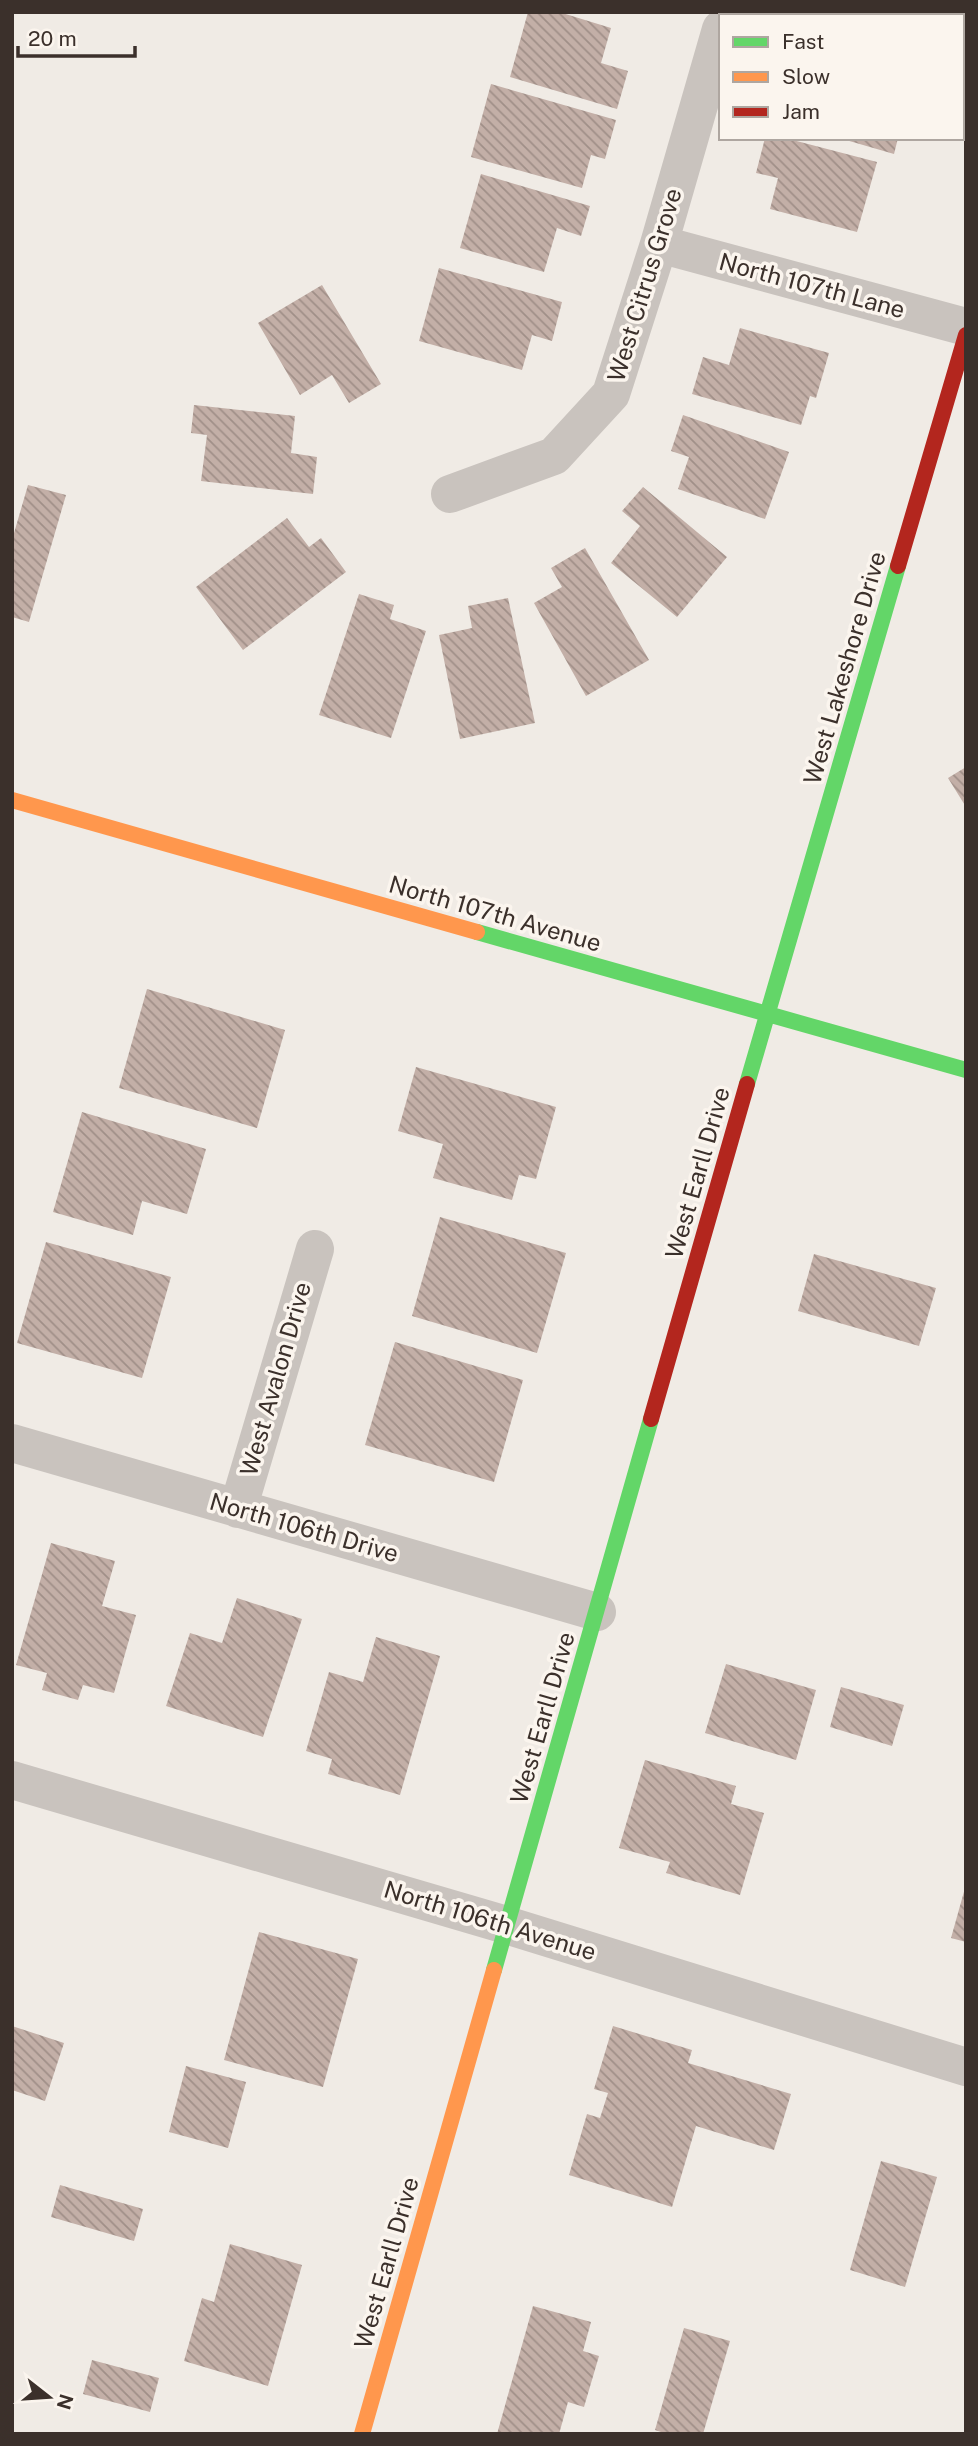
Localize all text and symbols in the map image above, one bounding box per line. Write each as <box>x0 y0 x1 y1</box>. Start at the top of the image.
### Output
scale bar <box>18 14 135 58</box>
legend <box>719 14 964 140</box>
text: 20 m <box>28 26 77 51</box>
text: Fast <box>782 29 824 54</box>
text: Slow <box>782 64 830 89</box>
text: Jam <box>782 99 820 124</box>
street label: West Citrus Grove <box>601 185 687 385</box>
street label: North 107th Lane <box>716 247 908 323</box>
street label: West Lakeshore Drive <box>797 548 891 787</box>
street label: North 107th Avenue <box>386 869 605 957</box>
street label: West Earll Drive <box>659 1084 735 1262</box>
street label: West Avalon Drive <box>234 1279 316 1479</box>
street label: North 106th Drive <box>207 1487 402 1567</box>
street label: West Earll Drive <box>504 1629 580 1807</box>
street label: North 106th Avenue <box>381 1874 600 1966</box>
street label: West Earll Drive <box>348 2174 424 2352</box>
north arrow <box>14 2362 84 2432</box>
text: N <box>53 2392 78 2412</box>

